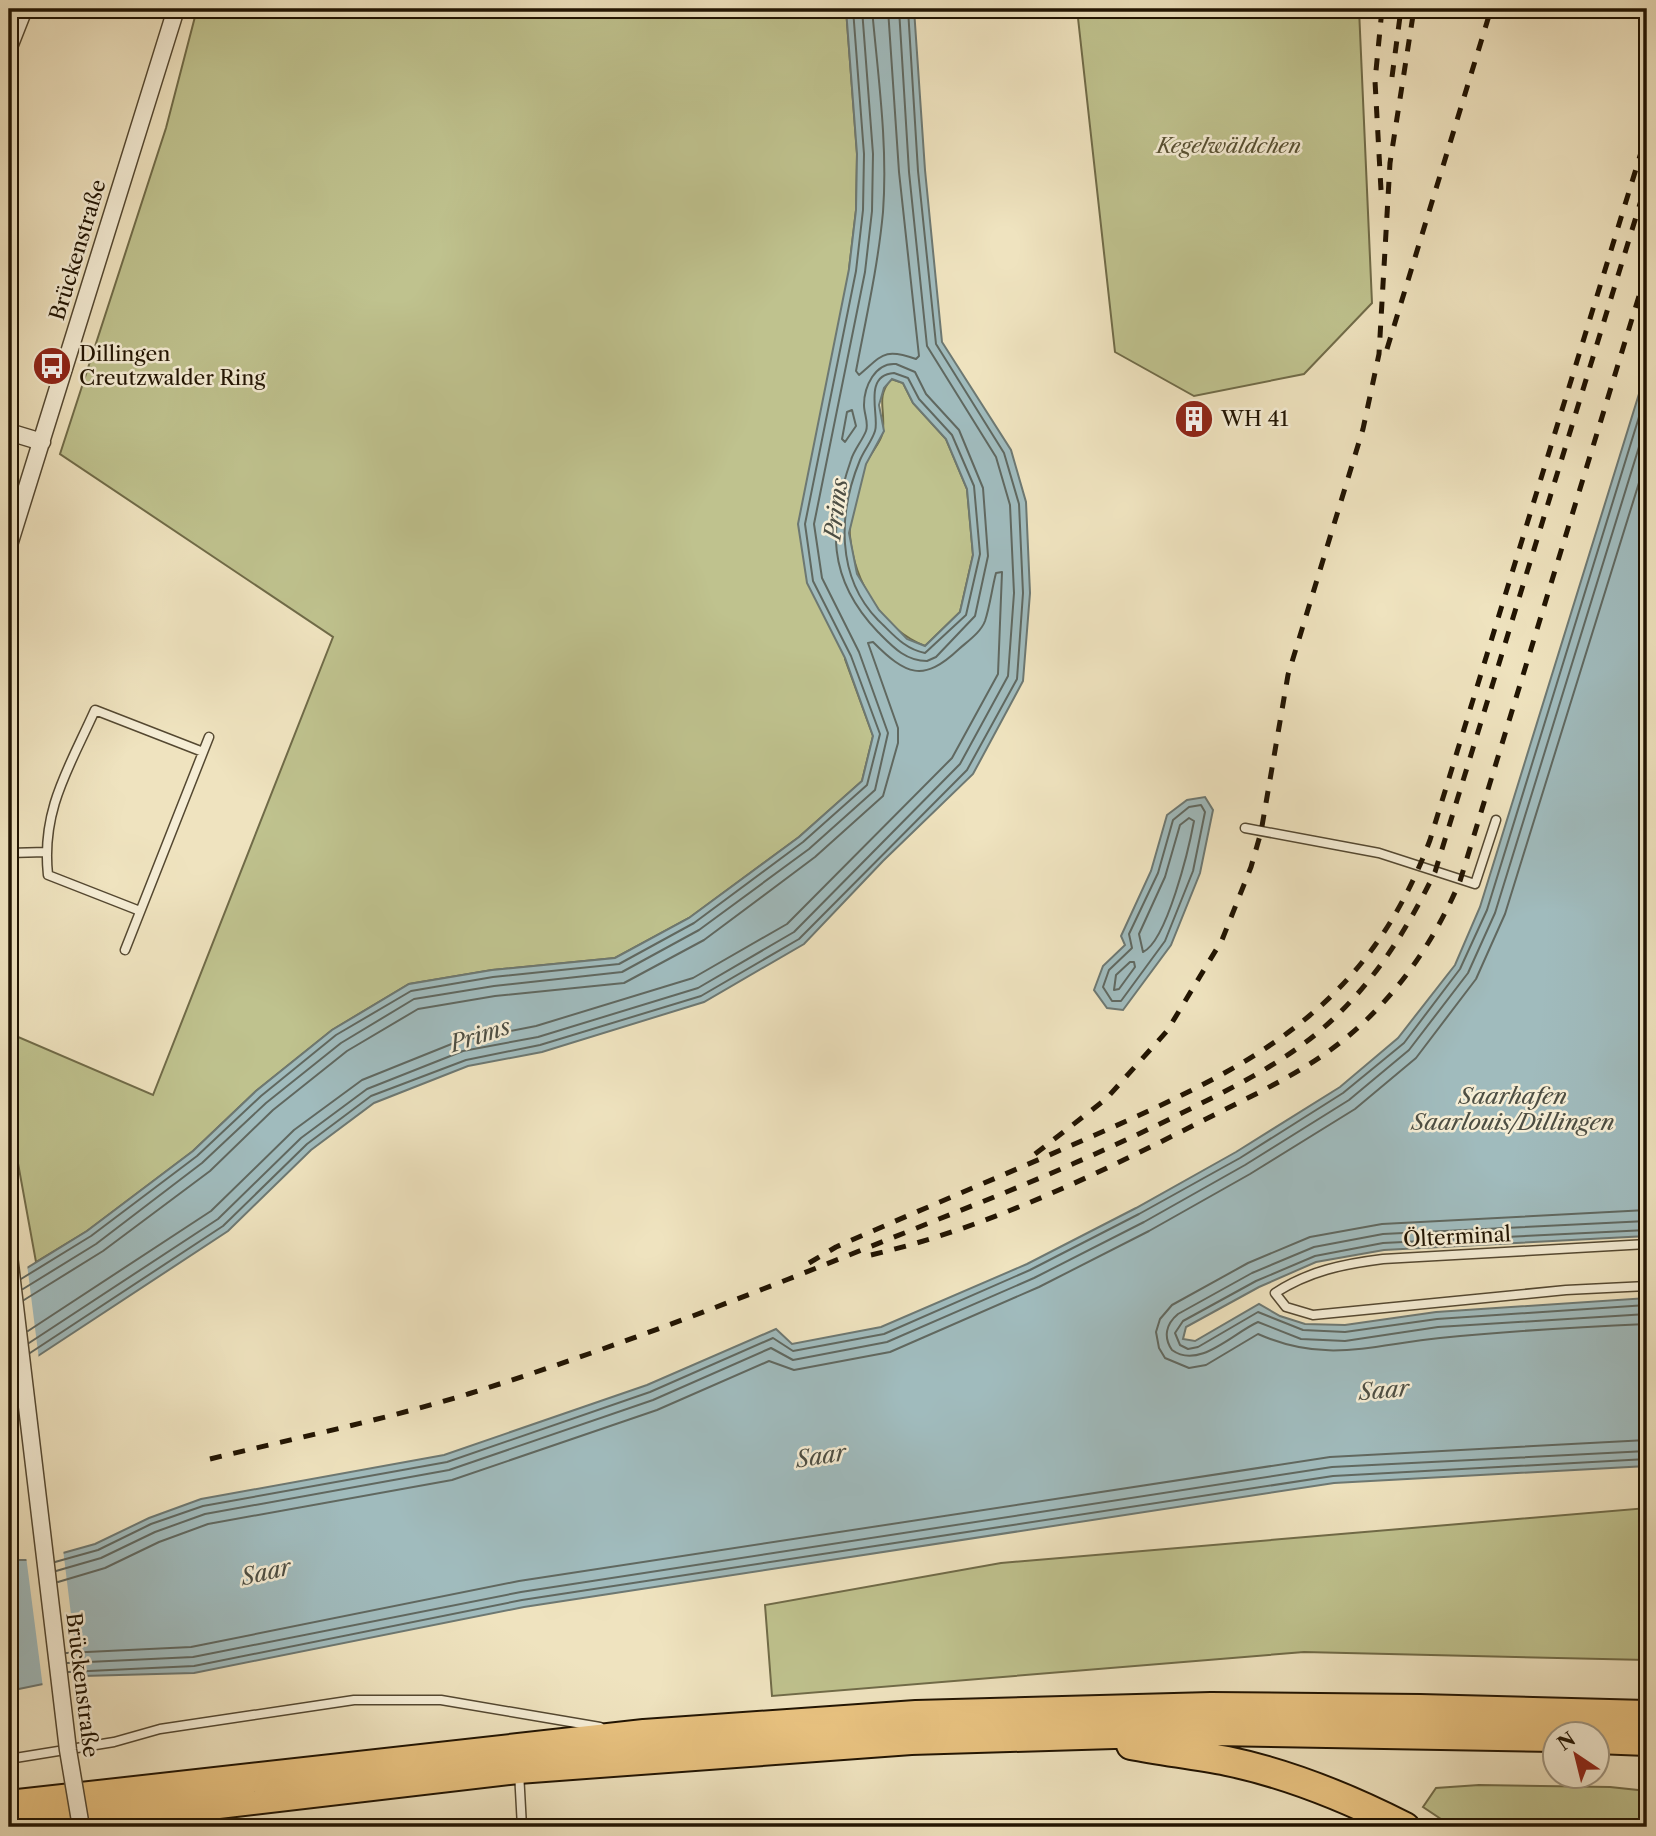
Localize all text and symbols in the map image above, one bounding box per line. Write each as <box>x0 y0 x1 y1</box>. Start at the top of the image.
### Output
park label: Kegelwäldchen <box>1155 133 1301 158</box>
street label: Brückenstraße <box>44 176 111 323</box>
place label: Dillingen Creutzwalder Ring <box>79 341 266 390</box>
bus stop icon: Dillingen Creutzwalder Ring <box>31 345 73 387</box>
building icon: WH 41 <box>1173 398 1215 440</box>
place label: WH 41 <box>1220 406 1289 431</box>
water label: Prims <box>818 476 854 544</box>
water label: Prims <box>444 1012 515 1059</box>
water label: Saarhafen Saarlouis/Dillingen <box>1410 1082 1615 1136</box>
street label: Ölterminal <box>1402 1221 1512 1252</box>
water label: Saar <box>1356 1374 1412 1406</box>
water label: Saar <box>792 1438 849 1474</box>
water label: Saar <box>236 1552 295 1592</box>
street label: Brückenstraße <box>61 1611 104 1759</box>
north arrow <box>1540 1720 1610 1790</box>
text: N <box>1553 1727 1580 1756</box>

